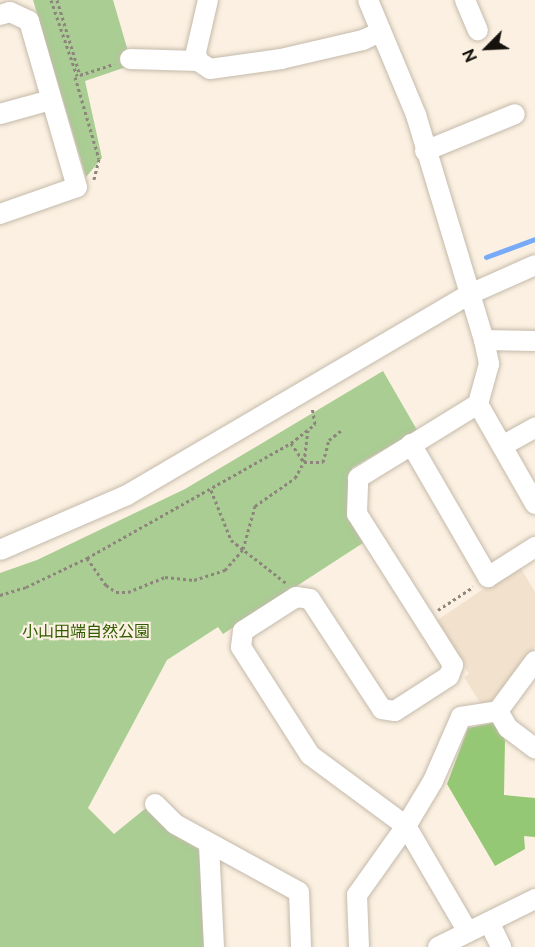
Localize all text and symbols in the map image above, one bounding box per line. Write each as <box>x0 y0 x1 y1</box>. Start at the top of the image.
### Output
north arrow <box>457 18 517 78</box>
text: N <box>459 46 481 65</box>
park label: 小山田端自然公園 <box>22 622 150 642</box>

